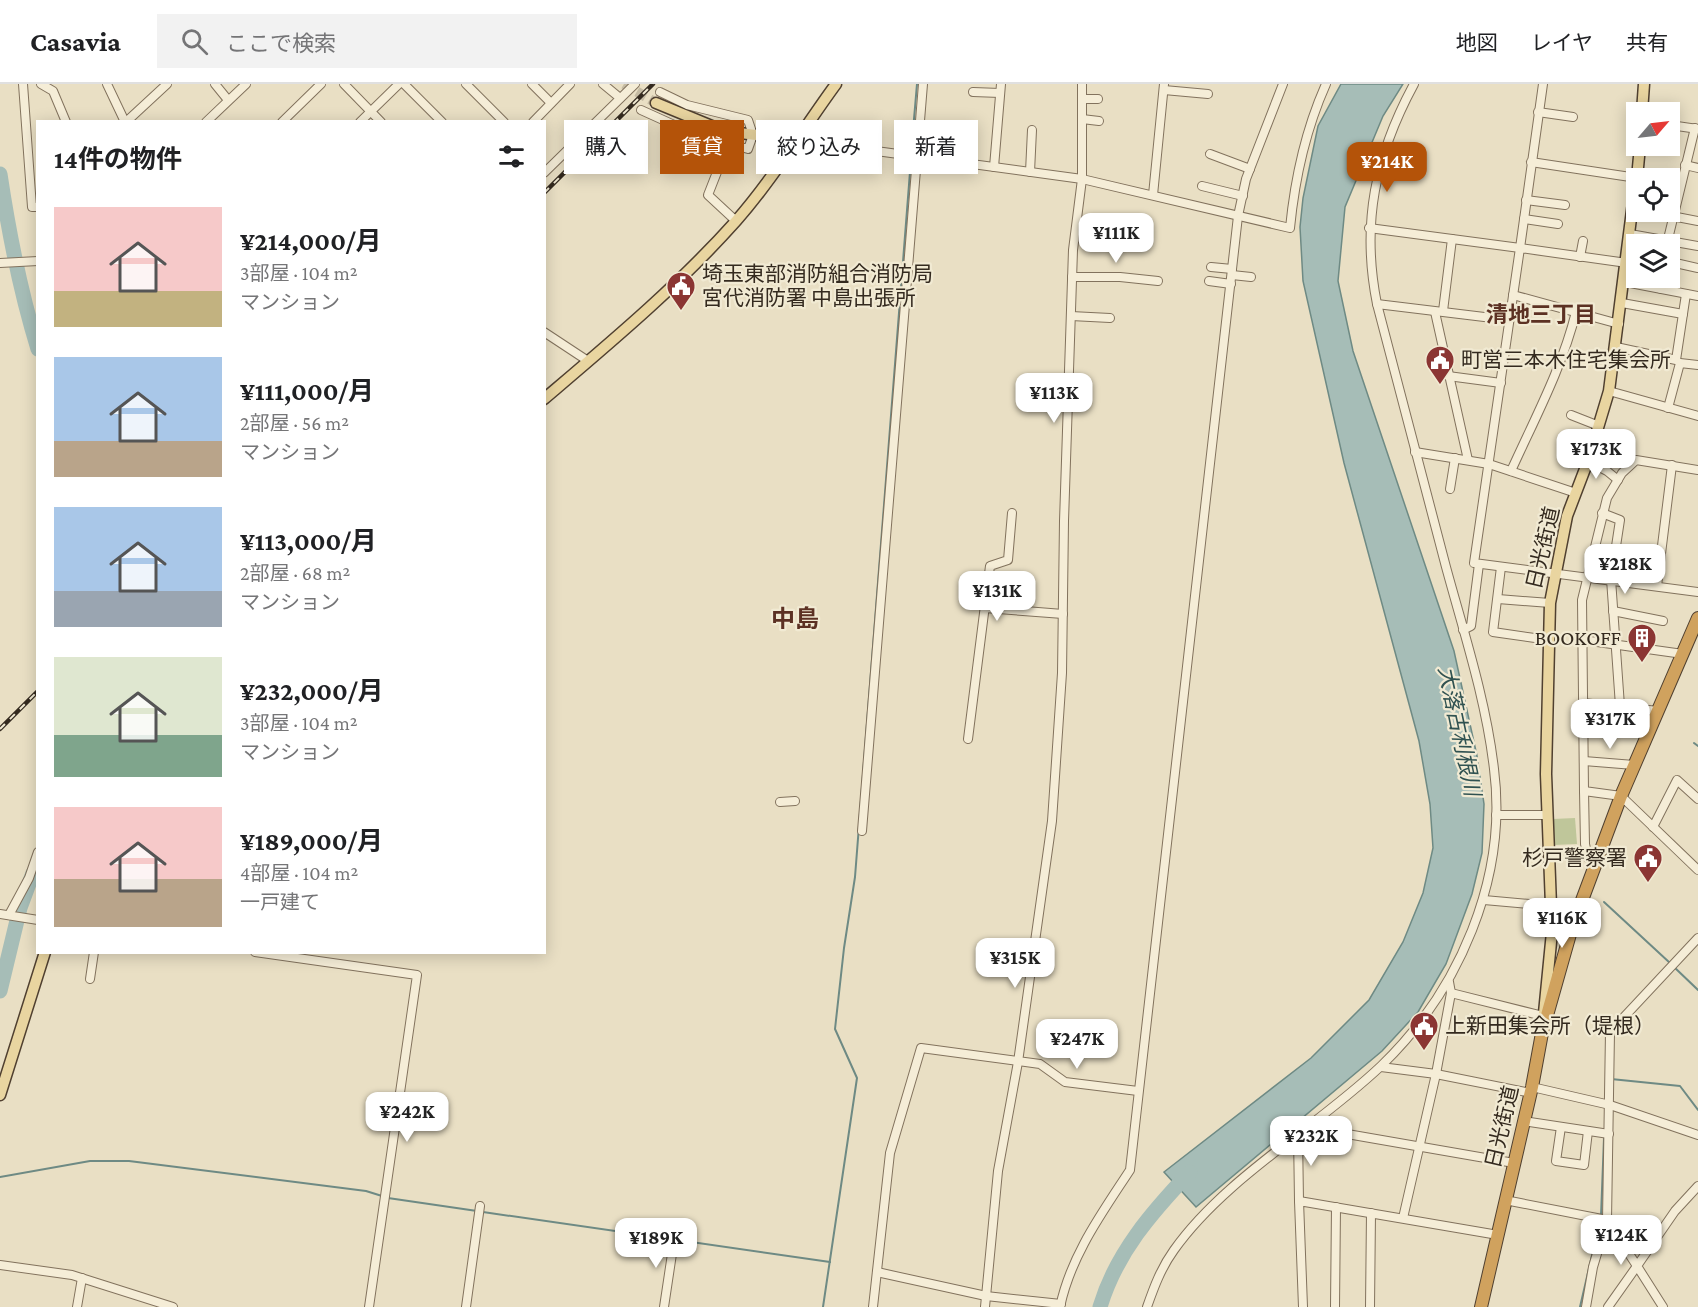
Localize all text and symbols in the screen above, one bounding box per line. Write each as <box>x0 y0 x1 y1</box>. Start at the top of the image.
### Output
search box <box>157 14 577 68</box>
icon: search <box>178 25 211 58</box>
text: Casavia <box>30 26 121 57</box>
text: ここで検索 <box>226 31 336 56</box>
text: 地図 <box>1456 31 1498 55</box>
text: レイヤ <box>1531 31 1593 55</box>
text: 共有 <box>1626 31 1668 55</box>
north arrow <box>1626 102 1680 156</box>
map controls <box>1626 102 1680 288</box>
chip: 購入 <box>564 120 648 174</box>
chip: 賃貸 <box>660 120 744 174</box>
chip: 絞り込み <box>756 120 882 174</box>
chip: 新着 <box>894 120 978 174</box>
icon: filters <box>495 140 528 173</box>
pin: ¥214K <box>1345 142 1429 193</box>
text: 14件の物件 <box>54 145 182 174</box>
text: ¥214K <box>1361 150 1413 172</box>
button: locate <box>1626 168 1680 222</box>
pin: ¥111K <box>1074 213 1158 264</box>
text: ¥111K <box>1093 221 1139 243</box>
text: ¥214,000/月 <box>240 227 382 256</box>
icon: home <box>102 231 174 303</box>
button: layers <box>1626 234 1680 288</box>
text: 3部屋 · 104 m² <box>240 262 358 284</box>
place label: 埼玉東部消防組合消防局 宮代消防署 中島出張所 <box>702 262 933 310</box>
public building icon: 埼玉東部消防組合消防局 宮代消防署 中島出張所 <box>665 270 697 312</box>
text: マンション <box>240 291 340 313</box>
district label: 清地三丁目 <box>1486 302 1596 327</box>
public building icon: 町営三本木住宅集会所 <box>1424 344 1456 386</box>
place label: 町営三本木住宅集会所 <box>1461 348 1671 372</box>
pin: ¥113K <box>1012 373 1096 424</box>
text: ¥111,000/月 <box>240 377 374 406</box>
icon: home <box>102 381 174 453</box>
text: ¥113K <box>1030 381 1078 403</box>
text: 2部屋 · 56 m² <box>240 412 349 434</box>
pin: ¥173K <box>1554 429 1638 480</box>
text: ¥173K <box>1571 437 1621 459</box>
text: マンション <box>240 441 340 463</box>
street label: 日光街道 <box>1522 504 1564 592</box>
text: ¥113,000/月 <box>240 527 377 556</box>
icon: home <box>102 531 174 603</box>
pin: ¥218K <box>1583 544 1667 595</box>
text: ¥218K <box>1598 552 1652 574</box>
text: 2部屋 · 68 m² <box>240 562 350 584</box>
pin: ¥131K <box>955 571 1039 622</box>
text: ¥131K <box>973 579 1021 601</box>
text: マンション <box>240 591 340 613</box>
district label: 中島 <box>771 605 819 632</box>
building icon: BOOKOFF <box>1626 622 1658 664</box>
place label: BOOKOFF <box>1535 626 1622 650</box>
water label: 大落古利根川 <box>1434 664 1486 800</box>
text: ¥232,000/月 <box>240 677 383 706</box>
icon: home <box>102 681 174 753</box>
pin: ¥317K <box>1568 699 1652 750</box>
text: ¥317K <box>1585 707 1635 729</box>
text: 3部屋 · 104 m² <box>240 712 358 734</box>
text: マンション <box>240 741 340 763</box>
text: ¥189,000/月 <box>240 827 383 856</box>
icon: home <box>102 831 174 903</box>
public building icon: 杉戸警察署 <box>1632 842 1664 884</box>
place label: 杉戸警察署 <box>1522 846 1627 870</box>
text: 4部屋 · 104 m² <box>240 862 358 884</box>
text: 一戸建て <box>240 891 320 913</box>
pin: ¥116K <box>1520 898 1604 949</box>
text: ¥116K <box>1537 906 1587 928</box>
pin: ¥315K <box>973 938 1057 989</box>
text: ¥315K <box>990 946 1040 968</box>
public building icon: 上新田集会所（堤根） <box>1408 1010 1440 1052</box>
place label: 上新田集会所（堤根） <box>1445 1014 1655 1038</box>
pin: ¥247K <box>1035 1019 1119 1070</box>
text: ¥247K <box>1050 1027 1104 1049</box>
street label: 日光街道 <box>1481 1083 1523 1171</box>
pin: ¥242K <box>365 1092 449 1143</box>
text: ¥242K <box>380 1100 434 1122</box>
pin: ¥232K <box>1269 1116 1353 1167</box>
text: ¥232K <box>1284 1124 1338 1146</box>
pin: ¥124K <box>1579 1215 1663 1266</box>
pin: ¥189K <box>614 1218 698 1269</box>
text: ¥124K <box>1595 1223 1647 1245</box>
text: ¥189K <box>629 1226 683 1248</box>

